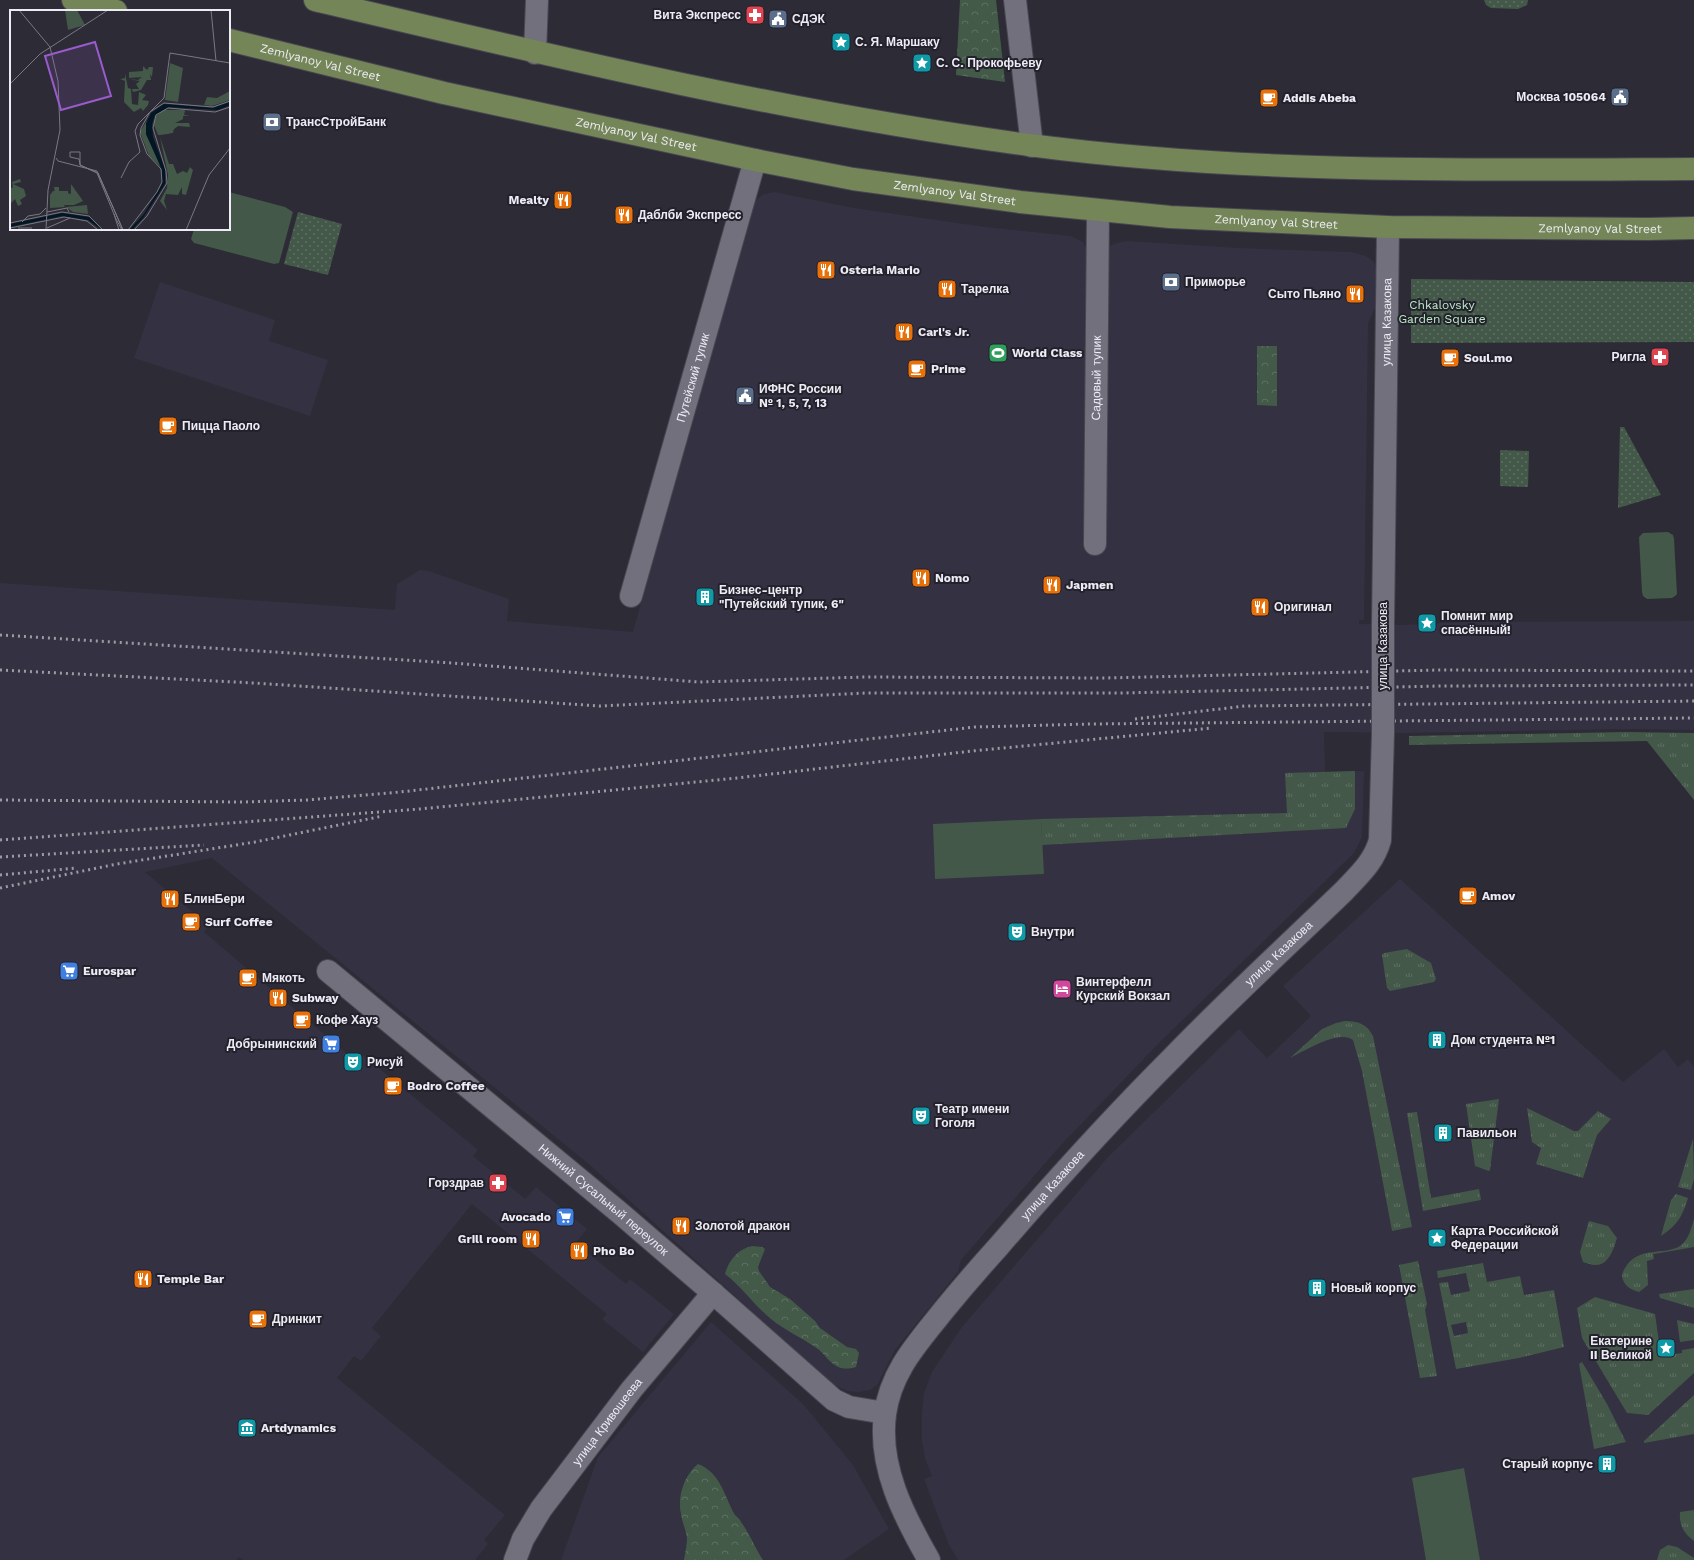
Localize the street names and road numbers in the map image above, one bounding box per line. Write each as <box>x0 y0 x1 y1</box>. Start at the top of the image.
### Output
street label: Zemlyanoy Val Street <box>259 41 382 84</box>
street label: Zemlyanoy Val Street <box>574 115 698 154</box>
street label: Zemlyanoy Val Street <box>893 178 1017 208</box>
street label: Zemlyanoy Val Street <box>1214 212 1338 232</box>
street label: Zemlyanoy Val Street <box>1538 221 1662 236</box>
street label: улица Казакова <box>1379 278 1394 366</box>
street label: Путейский тупик <box>674 331 713 424</box>
street label: Садовый тупик <box>1089 335 1104 421</box>
street label: улица Казакова <box>1376 602 1390 690</box>
street label: улица Казакова <box>1242 918 1316 989</box>
street label: Нижний Сусальный переулок <box>536 1141 672 1259</box>
street label: улица Казакова <box>1018 1148 1087 1223</box>
street label: улица Кривошеева <box>569 1375 645 1468</box>

